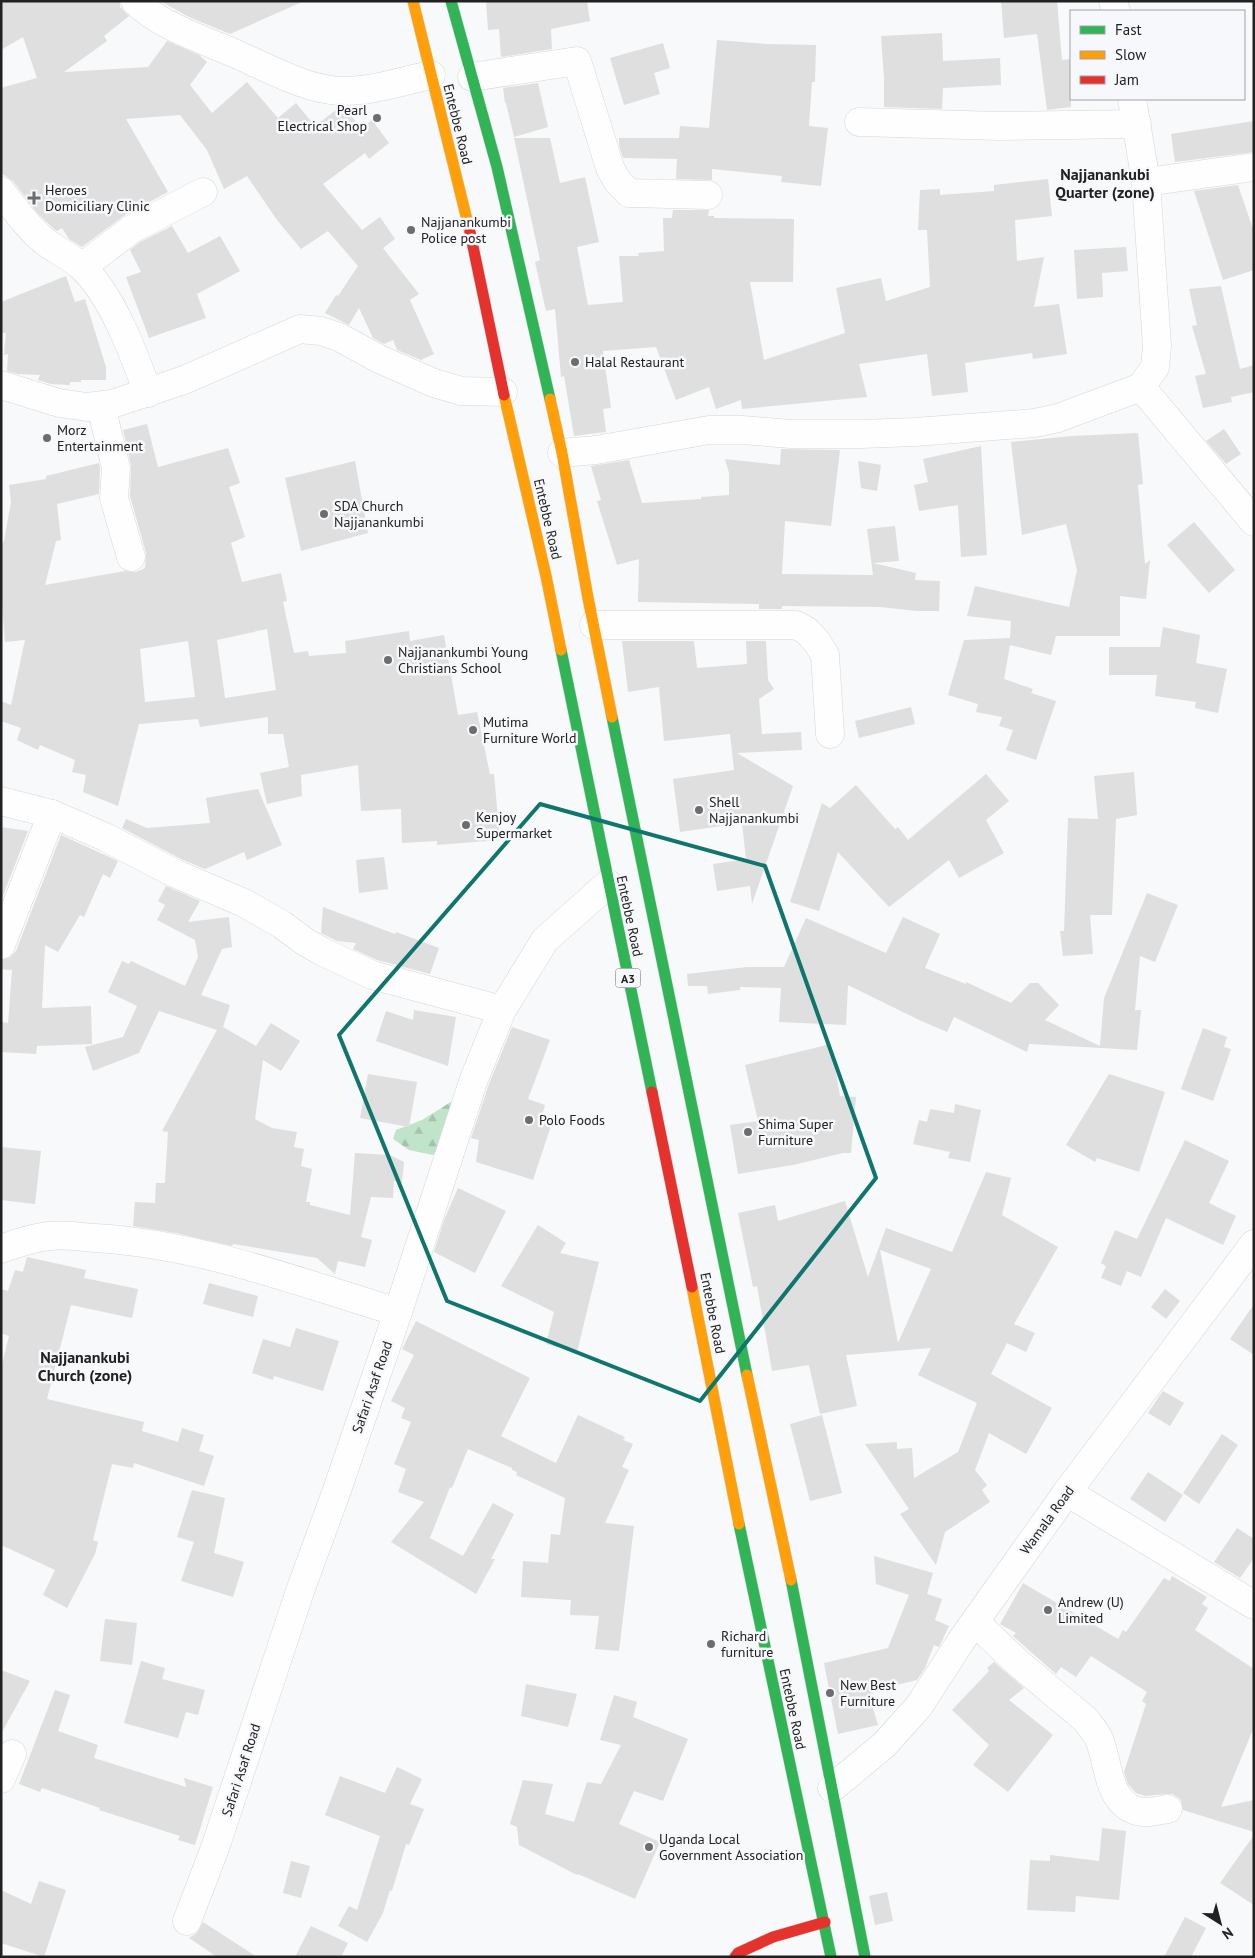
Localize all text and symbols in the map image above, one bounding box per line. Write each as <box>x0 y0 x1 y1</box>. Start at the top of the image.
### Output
legend <box>1070 10 1245 100</box>
text: Fast <box>1115 20 1142 39</box>
text: Slow <box>1115 45 1146 64</box>
text: Jam <box>1114 70 1139 89</box>
street label: Entebbe Road <box>439 82 477 166</box>
place label: Pearl Electrical Shop <box>278 101 367 135</box>
marker: Pearl Electrical Shop <box>371 112 383 124</box>
district label: Najjanankubi Quarter (zone) <box>1055 164 1155 202</box>
place label: Heroes Domiciliary Clinic <box>45 181 150 215</box>
marker: Heroes Domiciliary Clinic <box>27 191 41 205</box>
place label: Najjanankumbi Police post <box>421 213 511 247</box>
marker: Najjanankumbi Police post <box>405 224 417 236</box>
place label: Halal Restaurant <box>585 353 684 371</box>
marker: Halal Restaurant <box>569 356 581 368</box>
place label: Morz Entertainment <box>57 421 143 455</box>
marker: Morz Entertainment <box>41 432 53 444</box>
street label: Entebbe Road <box>530 477 566 561</box>
place label: SDA Church Najjanankumbi <box>334 497 424 531</box>
marker: SDA Church Najjanankumbi <box>318 508 330 520</box>
place label: Najjanankumbi Young Christians School <box>398 643 528 677</box>
marker: Najjanankumbi Young Christians School <box>382 654 394 666</box>
place label: Mutima Furniture World <box>483 713 576 747</box>
marker: Mutima Furniture World <box>467 724 479 736</box>
place label: Shell Najjanankumbi <box>709 793 799 827</box>
marker: Shell Najjanankumbi <box>693 804 705 816</box>
place label: Kenjoy Supermarket <box>476 808 552 842</box>
marker: Kenjoy Supermarket <box>460 819 472 831</box>
street label: Entebbe Road <box>613 874 647 958</box>
road number: A3 <box>616 968 640 988</box>
place label: Polo Foods <box>539 1111 605 1129</box>
marker: Polo Foods <box>523 1114 535 1126</box>
place label: Shima Super Furniture <box>758 1115 834 1149</box>
marker: Shima Super Furniture <box>742 1126 754 1138</box>
street label: Entebbe Road <box>696 1271 730 1355</box>
street label: Safari Asaf Road <box>348 1338 396 1436</box>
district label: Najjanankubi Church (zone) <box>38 1347 132 1385</box>
street label: Wamala Road <box>1016 1482 1078 1558</box>
place label: Andrew (U) Limited <box>1058 1593 1124 1627</box>
marker: Andrew (U) Limited <box>1042 1604 1054 1616</box>
place label: Richard furniture <box>721 1627 773 1661</box>
marker: Richard furniture <box>705 1638 717 1650</box>
street label: Entebbe Road <box>776 1667 810 1751</box>
place label: New Best Furniture <box>840 1676 896 1710</box>
marker: New Best Furniture <box>824 1687 836 1699</box>
street label: Safari Asaf Road <box>218 1721 264 1819</box>
place label: Uganda Local Government Association <box>659 1830 803 1864</box>
marker: Uganda Local Government Association <box>643 1841 655 1853</box>
north arrow <box>1195 1898 1245 1948</box>
text: N <box>1219 1924 1237 1944</box>

